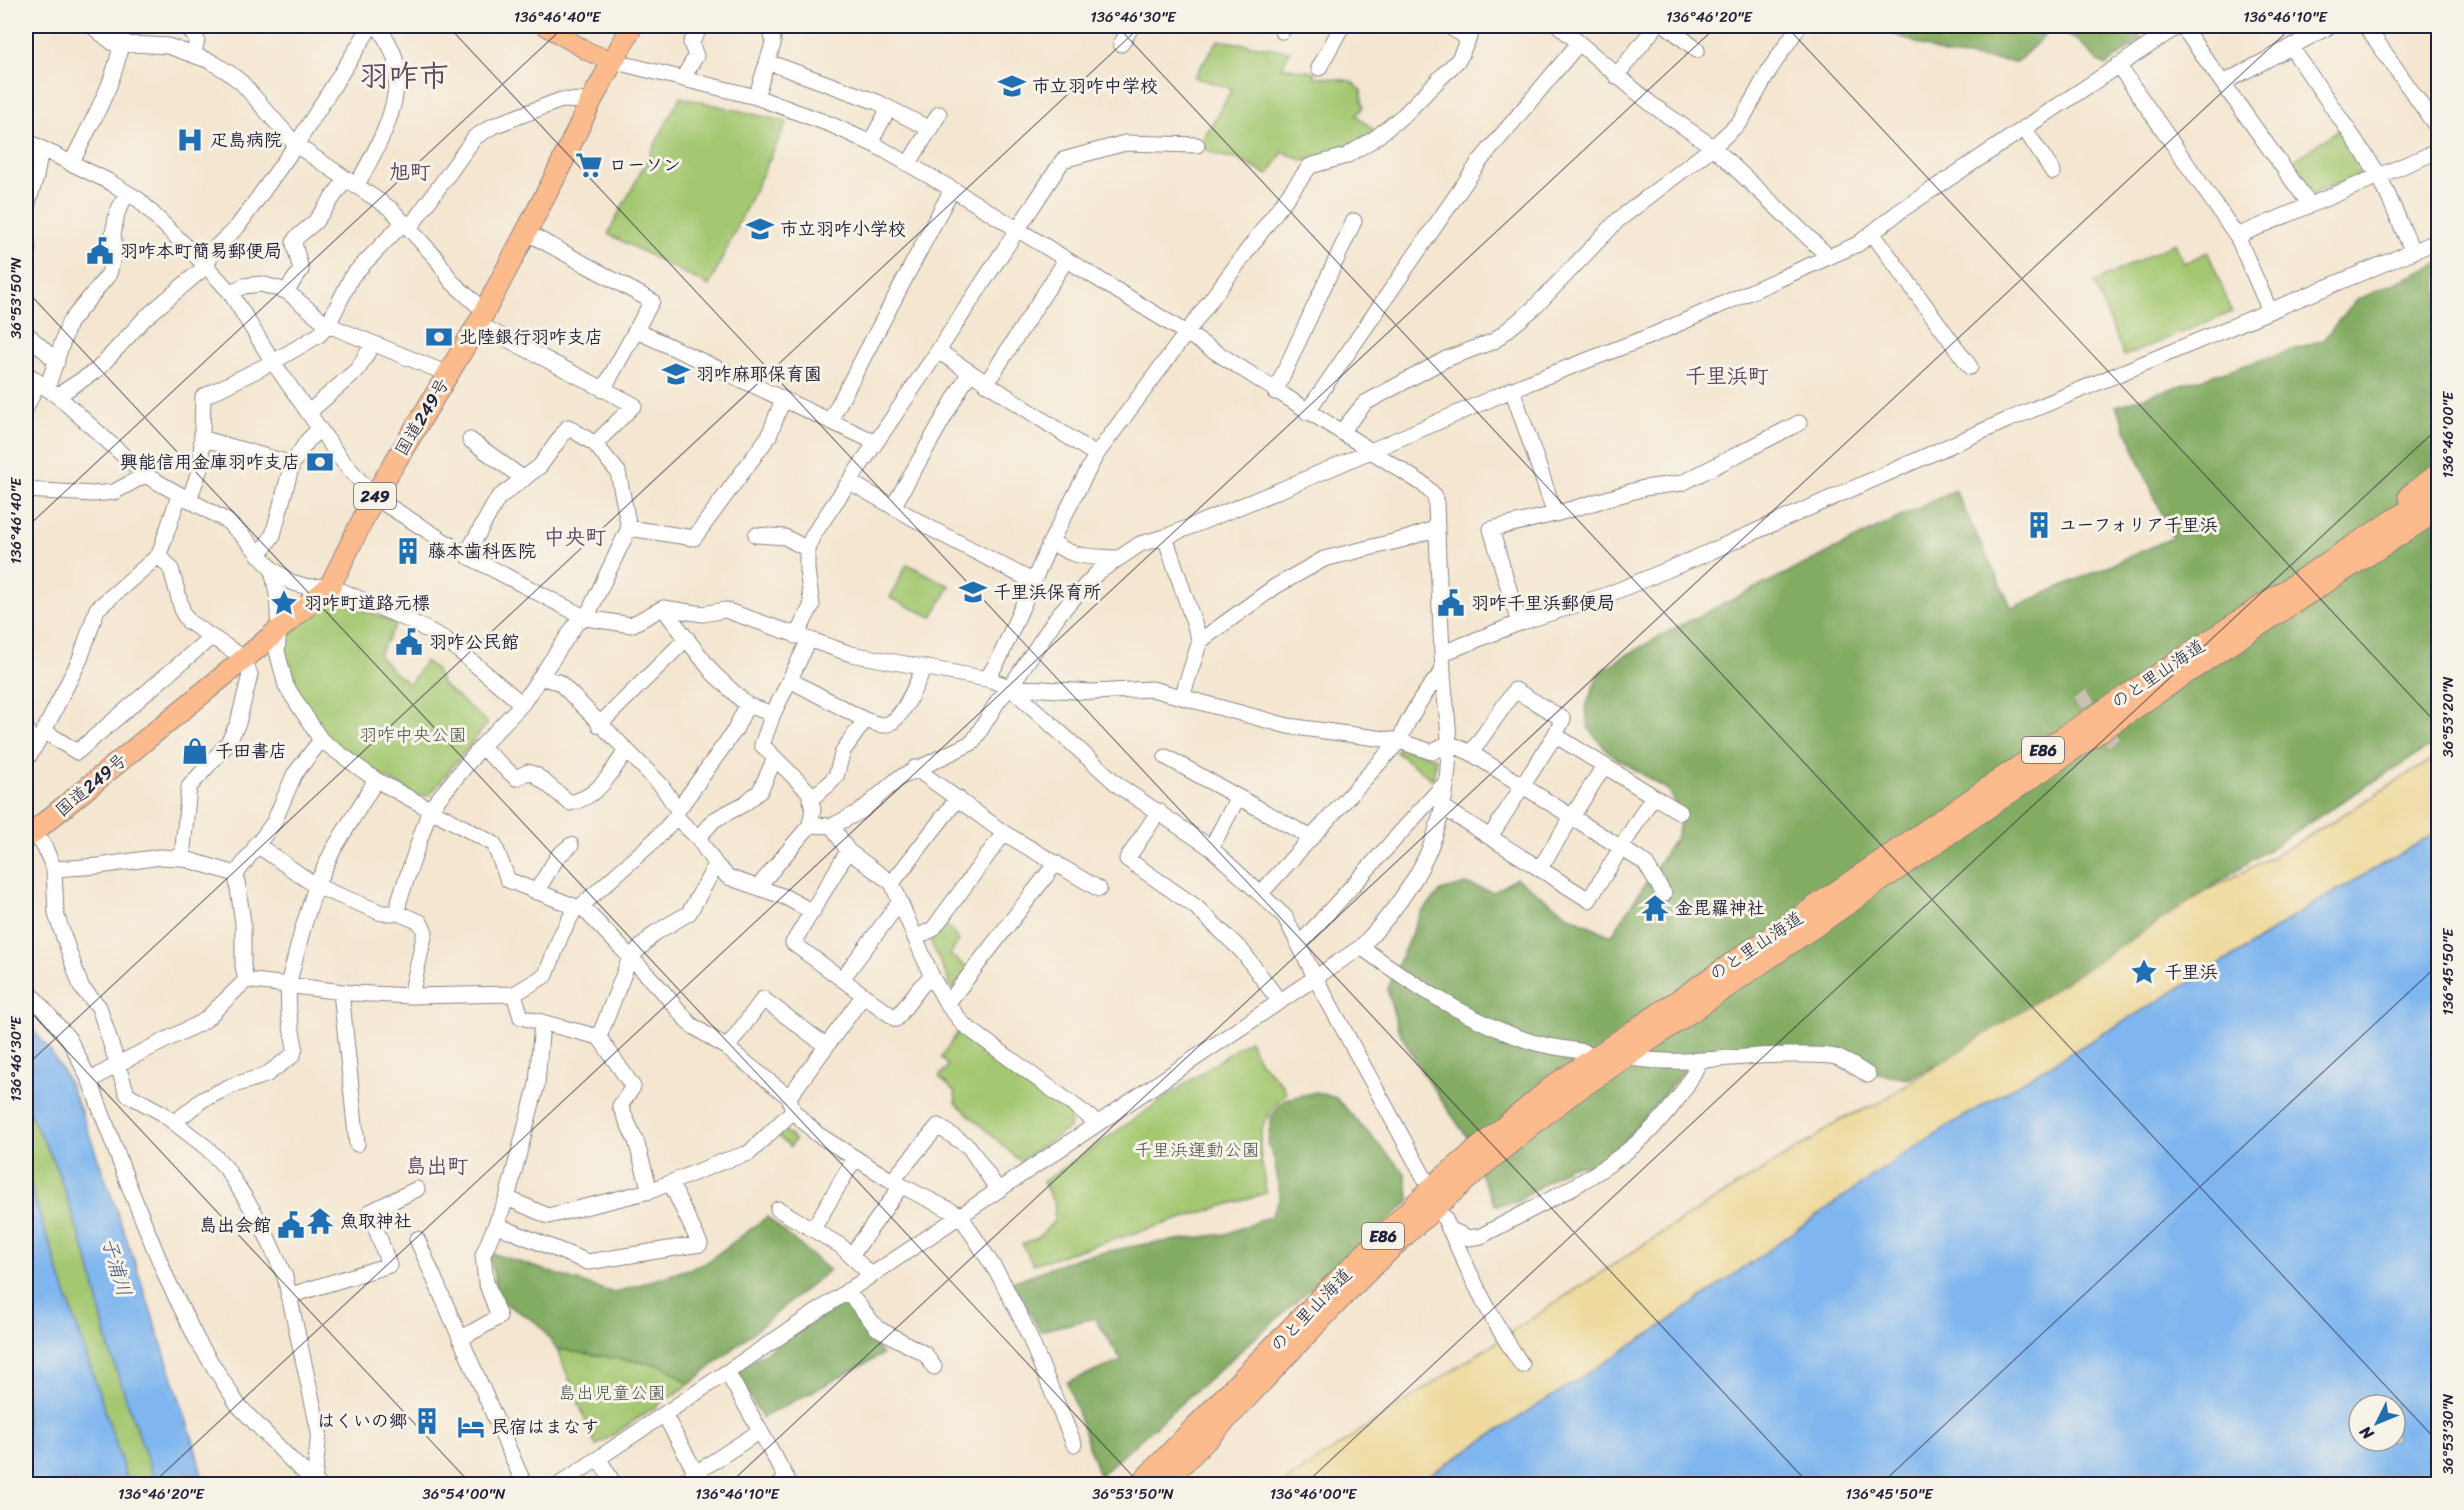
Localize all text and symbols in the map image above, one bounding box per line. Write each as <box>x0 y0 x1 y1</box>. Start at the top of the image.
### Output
text: 136°46'40"E <box>514 4 602 30</box>
text: 136°46'30"E <box>1090 4 1177 30</box>
text: 136°46'20"E <box>1666 4 1754 30</box>
text: 136°46'10"E <box>2243 4 2328 30</box>
district label: 羽咋市 <box>359 49 449 103</box>
place label: 市立羽咋中学校 <box>1032 70 1158 102</box>
school or university icon: 市立羽咋中学校 <box>997 71 1027 101</box>
place label: 疋島病院 <box>210 124 282 156</box>
hospital icon: 疋島病院 <box>175 125 205 155</box>
place label: ローソン <box>609 149 681 181</box>
supermarket icon: ローソン <box>574 150 604 180</box>
district label: 旭町 <box>389 153 431 191</box>
place label: 市立羽咋小学校 <box>780 213 906 245</box>
school or university icon: 市立羽咋小学校 <box>745 214 775 244</box>
place label: 羽咋本町簡易郵便局 <box>120 235 282 267</box>
public building icon: 羽咋本町簡易郵便局 <box>85 236 115 266</box>
text: 36°53'50"N <box>3 257 29 339</box>
place label: 北陸銀行羽咋支店 <box>459 321 603 353</box>
bank icon: 北陸銀行羽咋支店 <box>424 322 454 352</box>
district label: 千里浜町 <box>1685 357 1769 395</box>
place label: 羽咋麻耶保育園 <box>696 358 822 390</box>
school or university icon: 羽咋麻耶保育園 <box>661 359 691 389</box>
street label: 国道249号 <box>386 372 458 462</box>
text: 136°46'00"E <box>2435 390 2461 478</box>
place label: 興能信用金庫羽咋支店 <box>120 446 300 478</box>
bank icon: 興能信用金庫羽咋支店 <box>305 447 335 477</box>
text: 136°46'40"E <box>3 476 29 564</box>
road number: 249 <box>354 483 396 509</box>
place label: ユーフォリア千里浜 <box>2059 509 2218 541</box>
building icon: ユーフォリア千里浜 <box>2024 510 2054 540</box>
district label: 中央町 <box>544 518 607 556</box>
place label: 藤本歯科医院 <box>428 535 536 567</box>
building icon: 藤本歯科医院 <box>393 536 423 566</box>
place label: 千里浜保育所 <box>993 576 1101 608</box>
school or university icon: 千里浜保育所 <box>958 577 988 607</box>
place label: 羽咋町道路元標 <box>304 587 430 619</box>
place label: 羽咋千里浜郵便局 <box>1471 587 1615 619</box>
place icon: 羽咋町道路元標 <box>269 588 299 618</box>
public building icon: 羽咋千里浜郵便局 <box>1436 588 1466 618</box>
place label: 羽咋公民館 <box>429 626 519 658</box>
public building icon: 羽咋公民館 <box>394 627 424 657</box>
street label: のと里山海道 <box>2104 631 2212 717</box>
text: 36°53'20"N <box>2435 676 2461 757</box>
park label: 羽咋中央公園 <box>359 719 467 751</box>
place label: 千田書店 <box>215 735 287 767</box>
shop icon: 千田書店 <box>180 736 210 766</box>
road number: E86 <box>2022 737 2064 763</box>
street label: 国道249号 <box>48 745 134 825</box>
place label: 金毘羅神社 <box>1675 892 1765 924</box>
temple icon: 金毘羅神社 <box>1640 893 1670 923</box>
street label: のと里山海道 <box>1702 903 1810 989</box>
text: 136°45'50"E <box>2435 927 2461 1015</box>
place label: 千里浜 <box>2164 956 2218 988</box>
place icon: 千里浜 <box>2129 957 2159 987</box>
text: 136°46'30"E <box>3 1015 29 1102</box>
park label: 千里浜運動公園 <box>1134 1134 1260 1166</box>
district label: 島出町 <box>406 1147 469 1185</box>
place label: 魚取神社 <box>340 1205 412 1237</box>
temple icon: 魚取神社 <box>305 1206 335 1236</box>
place label: 島出会館 <box>199 1209 271 1241</box>
public building icon: 島出会館 <box>276 1210 306 1240</box>
road number: E86 <box>1362 1223 1404 1249</box>
water label: 子浦川 <box>91 1233 142 1301</box>
street label: のと里山海道 <box>1262 1260 1360 1360</box>
park label: 島出児童公園 <box>558 1377 666 1409</box>
north arrow <box>2347 1393 2407 1453</box>
text: 36°53'30"N <box>2435 1393 2461 1474</box>
place label: はくいの郷 <box>317 1405 407 1437</box>
building icon: はくいの郷 <box>412 1406 442 1436</box>
place label: 民宿はまなす <box>491 1411 599 1443</box>
hotel icon: 民宿はまなす <box>456 1412 486 1442</box>
text: N <box>2351 1418 2381 1448</box>
text: 136°46'20"E <box>118 1481 206 1507</box>
text: 36°54'00"N <box>423 1481 506 1507</box>
text: 136°46'10"E <box>695 1481 780 1507</box>
text: 36°53'50"N <box>1092 1481 1174 1507</box>
text: 136°46'00"E <box>1270 1481 1358 1507</box>
text: 136°45'50"E <box>1846 1481 1934 1507</box>

